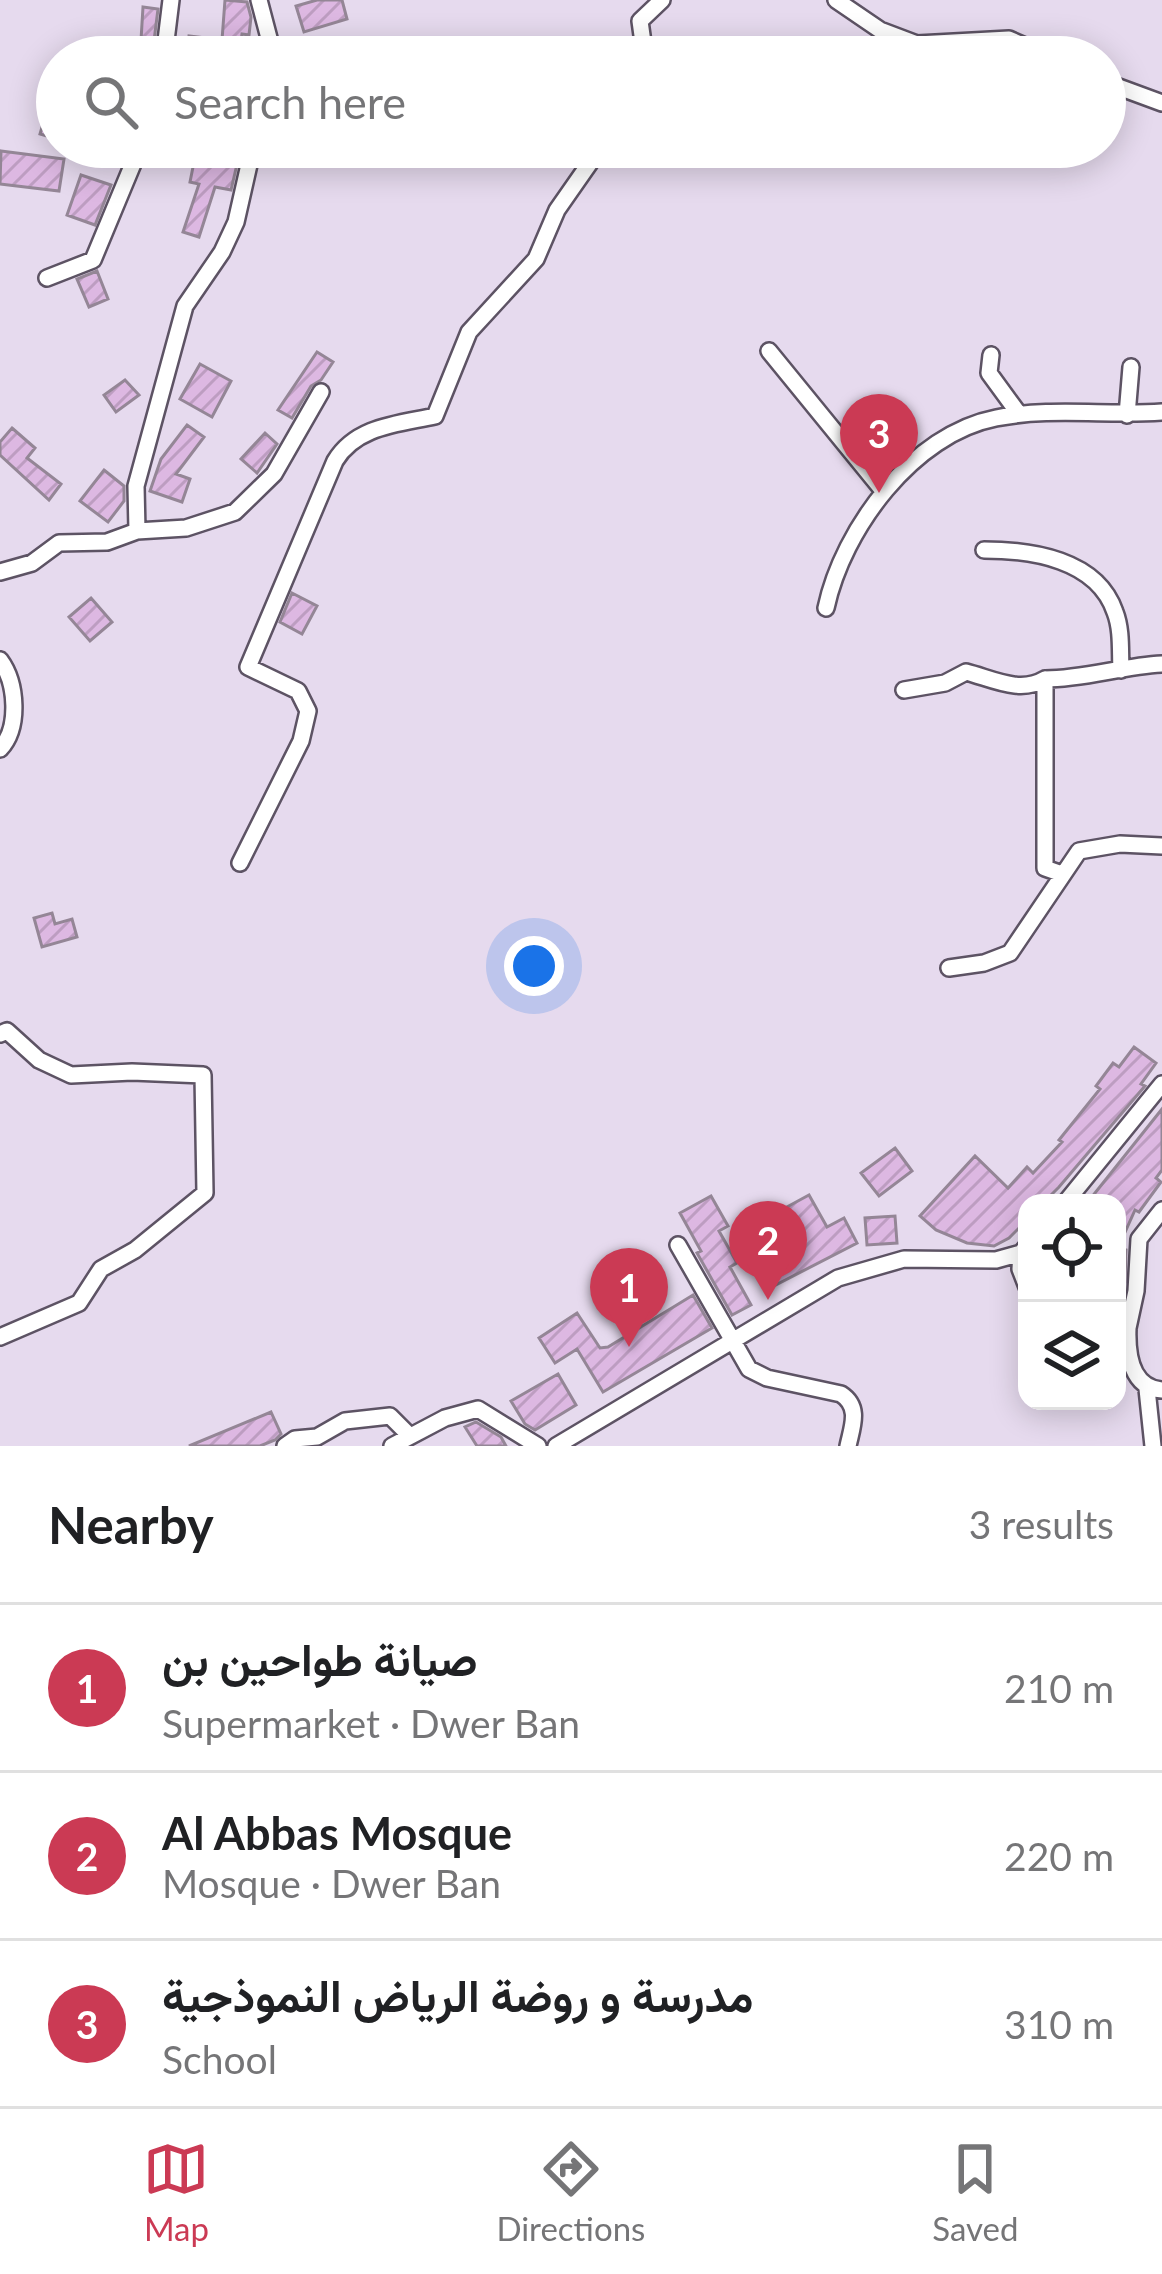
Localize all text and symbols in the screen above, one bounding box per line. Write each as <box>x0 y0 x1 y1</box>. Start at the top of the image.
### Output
search box <box>36 36 1126 168</box>
icon: search <box>78 69 144 135</box>
text: Search here <box>174 75 406 129</box>
pin: 3 <box>840 394 918 493</box>
your location <box>504 936 564 996</box>
map controls <box>1018 1194 1126 1410</box>
button: locate <box>1018 1194 1126 1302</box>
pin: 2 <box>729 1201 807 1300</box>
pin: 1 <box>590 1248 668 1347</box>
button: layers <box>1018 1302 1126 1410</box>
text: Nearby <box>48 1494 214 1555</box>
text: 3 results <box>969 1501 1114 1547</box>
text: صيانة طواحين بن <box>162 1632 478 1686</box>
text: 1 <box>76 1665 98 1711</box>
text: 210 m <box>1004 1665 1114 1711</box>
text: Supermarket · Dwer Ban <box>162 1700 580 1746</box>
text: Al Abbas Mosque <box>162 1806 512 1860</box>
text: 2 <box>76 1833 98 1879</box>
text: 220 m <box>1004 1833 1114 1879</box>
text: Mosque · Dwer Ban <box>162 1860 501 1906</box>
text: مدرسة و روضة الرياض النموذجية <box>162 1968 753 2022</box>
text: 3 <box>76 2001 98 2047</box>
text: 310 m <box>1004 2001 1114 2047</box>
text: School <box>162 2036 277 2082</box>
tab: Map <box>143 2136 209 2248</box>
tab: Directions <box>496 2136 645 2248</box>
tab: Saved <box>932 2136 1019 2248</box>

